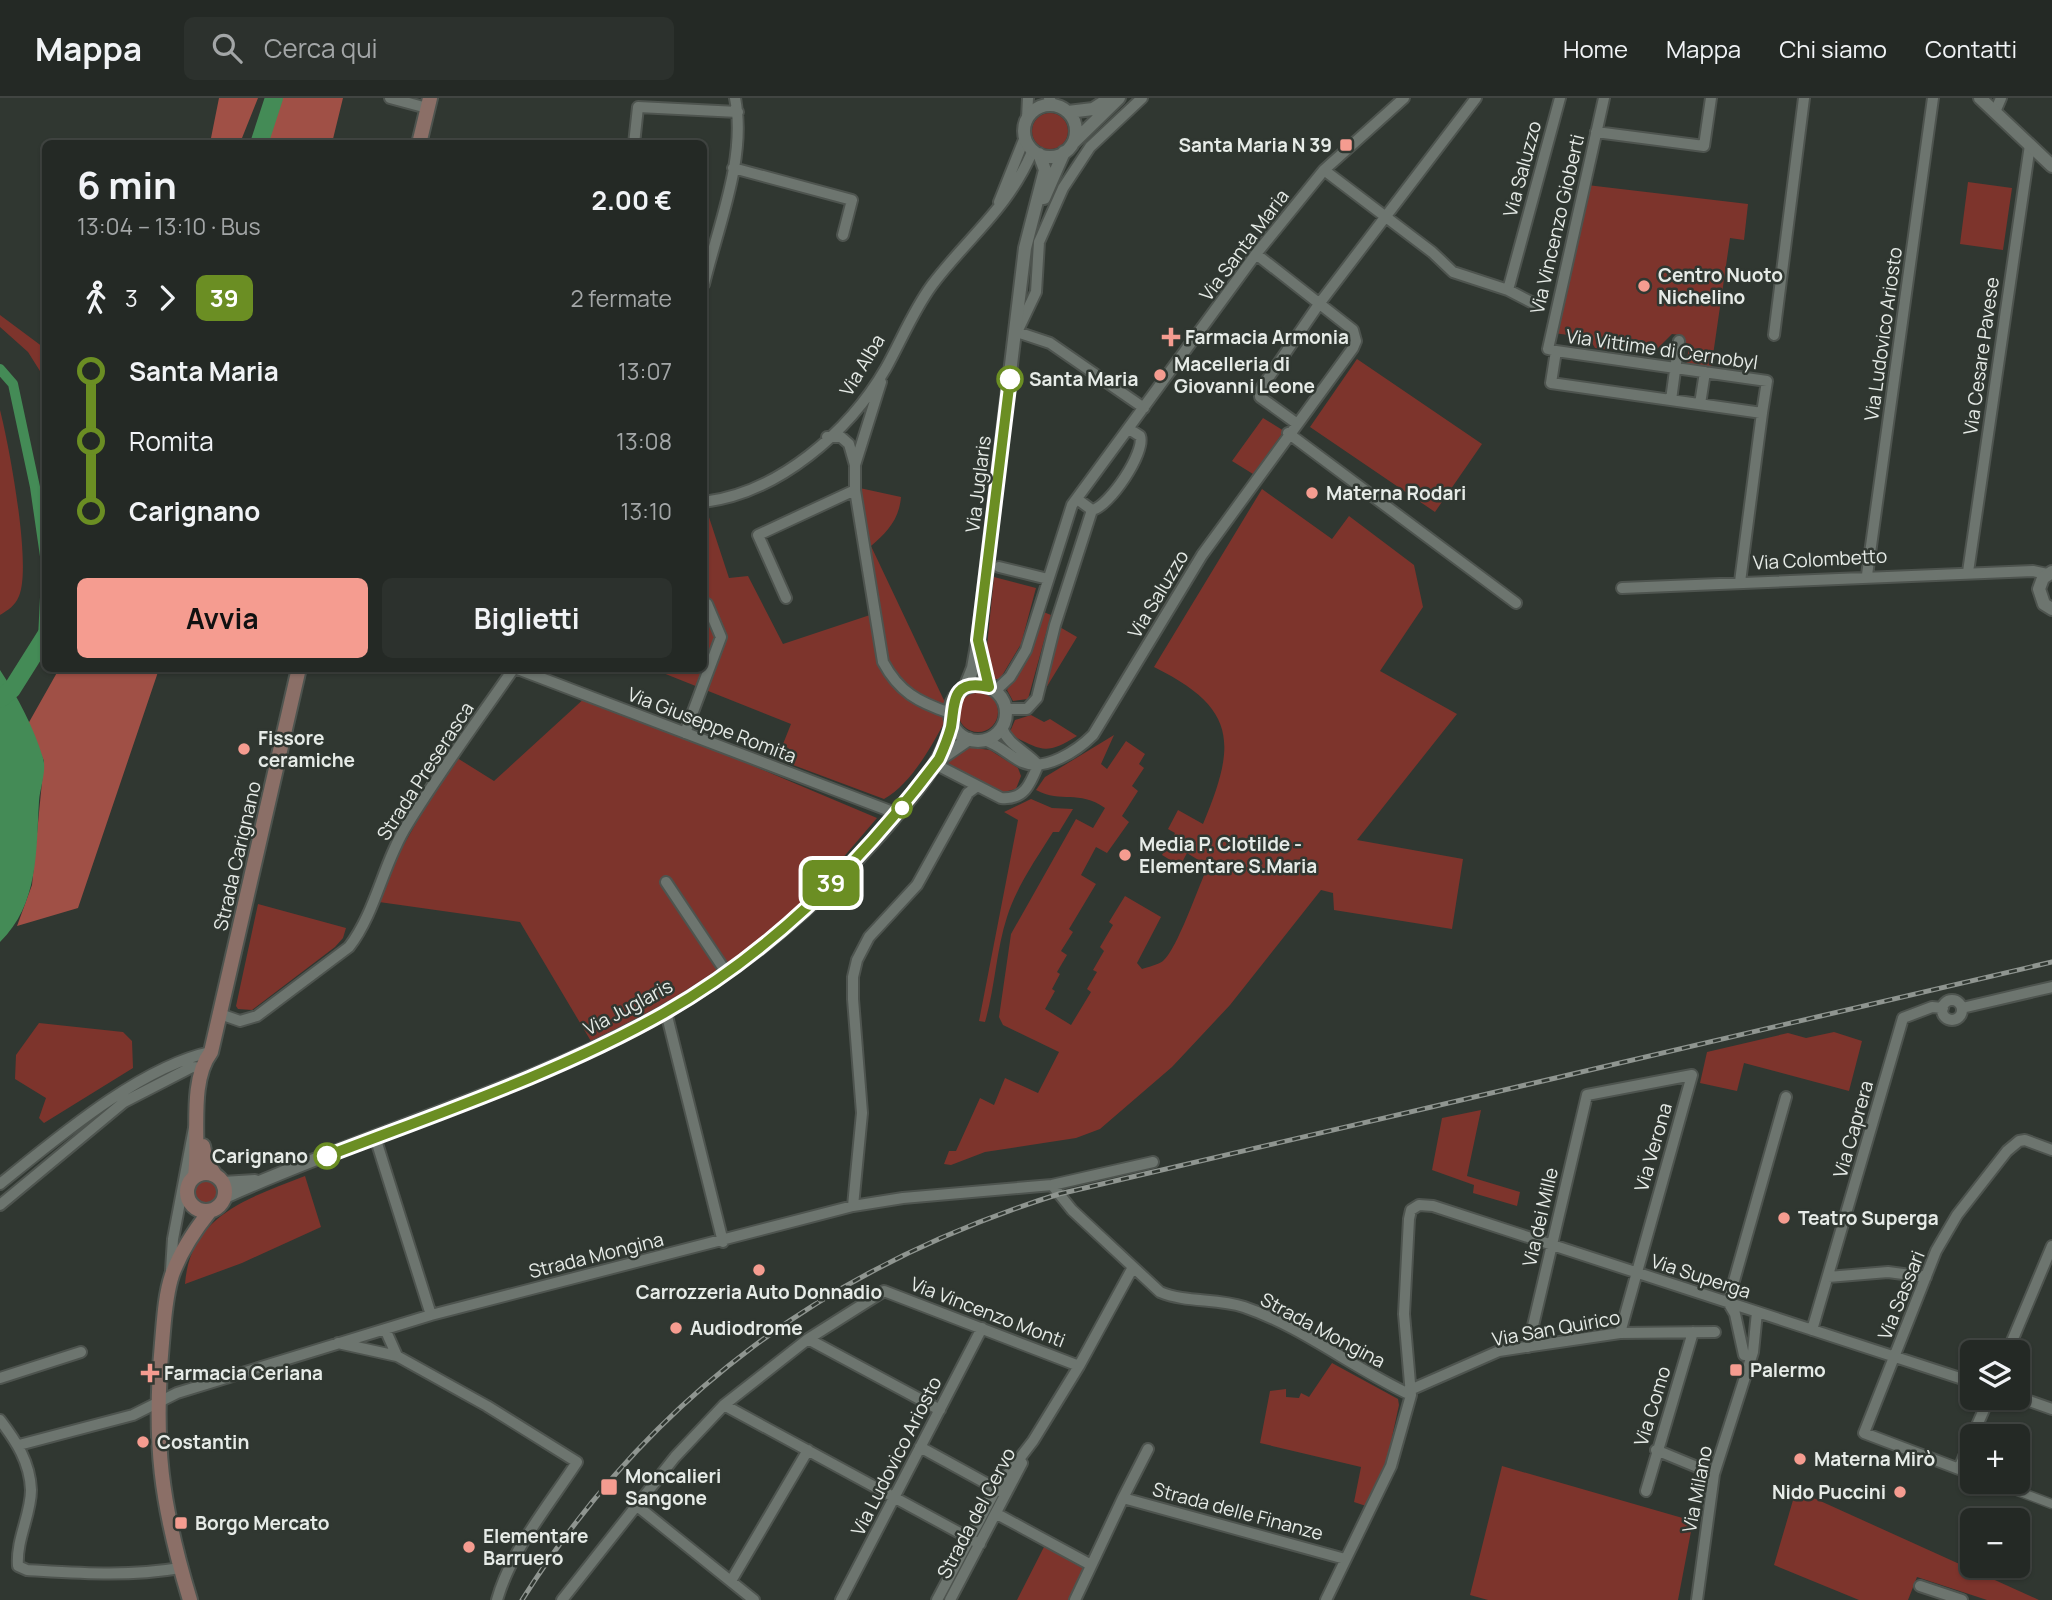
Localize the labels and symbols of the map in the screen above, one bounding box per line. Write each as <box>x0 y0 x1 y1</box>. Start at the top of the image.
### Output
street label: Via Saluzzo <box>1497 118 1547 220</box>
place label: Santa Maria N 39 <box>1179 132 1332 158</box>
street label: Via Vincenzo Gioberti <box>1524 132 1590 316</box>
marker: Santa Maria N 39 <box>1338 137 1354 153</box>
street label: Via Santa Maria <box>1193 184 1295 306</box>
street label: Via Ludovico Ariosto <box>1858 245 1908 423</box>
place label: Centro Nuoto Nichelino <box>1658 262 1783 310</box>
street label: Via Cesare Pavese <box>1957 275 2005 437</box>
marker: Centro Nuoto Nichelino <box>1636 278 1652 294</box>
street label: Via Vittime di Cernobyl <box>1564 323 1760 375</box>
place label: Farmacia Armonia <box>1185 324 1349 350</box>
street label: Via Alba <box>833 329 891 401</box>
marker: Farmacia Armonia <box>1163 329 1179 345</box>
place label: Macelleria di Giovanni Leone <box>1174 351 1315 399</box>
marker: Santa Maria <box>997 366 1023 392</box>
place label: Santa Maria <box>1029 366 1138 392</box>
marker: Macelleria di Giovanni Leone <box>1152 367 1168 383</box>
street label: Via Juglaris <box>959 434 997 534</box>
place label: Materna Rodari <box>1326 480 1466 506</box>
marker: Materna Rodari <box>1304 485 1320 501</box>
street label: Via Colombetto <box>1752 543 1888 575</box>
street label: Via Saluzzo <box>1121 545 1195 643</box>
street label: Via Giuseppe Romita <box>624 681 800 769</box>
street label: Strada Preserasca <box>370 697 480 845</box>
place label: Fissore ceramiche <box>258 725 355 773</box>
marker: Fissore ceramiche <box>236 741 252 757</box>
street label: Strada Carignano <box>207 779 267 933</box>
unlabelled marker <box>892 798 912 818</box>
place label: Media P. Clotilde - Elementare S.Maria <box>1139 831 1317 879</box>
marker: Media P. Clotilde - Elementare S.Maria <box>1117 847 1133 863</box>
line badge: 39 <box>800 860 862 906</box>
street label: Via Juglaris <box>579 973 677 1041</box>
street label: Via Caprera <box>1827 1077 1879 1181</box>
street label: Via Verona <box>1628 1100 1678 1194</box>
place label: Carignano <box>212 1143 308 1169</box>
marker: Carignano <box>314 1143 340 1169</box>
street label: Via dei Mille <box>1516 1165 1564 1269</box>
place label: Teatro Superga <box>1798 1205 1939 1231</box>
marker: Teatro Superga <box>1776 1210 1792 1226</box>
street label: Strada Mongina <box>526 1226 666 1284</box>
street label: Via Sassari <box>1871 1247 1931 1343</box>
street label: Via Superga <box>1648 1248 1754 1304</box>
marker: Carrozzeria Auto Donnadio <box>751 1262 767 1278</box>
street label: Via Vincenzo Monti <box>907 1271 1069 1353</box>
place label: Carrozzeria Auto Donnadio <box>636 1279 882 1305</box>
street label: Strada Mongina <box>1256 1286 1390 1374</box>
street label: Via San Quirico <box>1490 1304 1622 1352</box>
place label: Audiodrome <box>690 1315 803 1341</box>
marker: Audiodrome <box>668 1320 684 1336</box>
place label: Palermo <box>1750 1357 1826 1383</box>
place label: Farmacia Ceriana <box>164 1360 323 1386</box>
marker: Palermo <box>1728 1362 1744 1378</box>
street label: Via Como <box>1628 1363 1676 1449</box>
marker: Farmacia Ceriana <box>142 1365 158 1381</box>
street label: Via Ludovico Ariosto <box>845 1372 947 1540</box>
place label: Costantin <box>157 1429 249 1455</box>
marker: Costantin <box>135 1434 151 1450</box>
street label: Strada del Cervo <box>931 1443 1021 1583</box>
street label: Via Milano <box>1676 1443 1718 1535</box>
place label: Materna Mirò <box>1814 1446 1935 1472</box>
marker: Materna Mirò <box>1792 1451 1808 1467</box>
place label: Moncalieri Sangone <box>625 1463 721 1511</box>
street label: Strada delle Finanze <box>1150 1476 1326 1546</box>
marker: Moncalieri Sangone <box>599 1477 619 1497</box>
place label: Nido Puccini <box>1772 1479 1886 1505</box>
marker: Nido Puccini <box>1892 1484 1908 1500</box>
place label: Borgo Mercato <box>195 1510 329 1536</box>
marker: Borgo Mercato <box>173 1515 189 1531</box>
place label: Elementare Barruero <box>483 1523 589 1571</box>
marker: Elementare Barruero <box>461 1539 477 1555</box>

